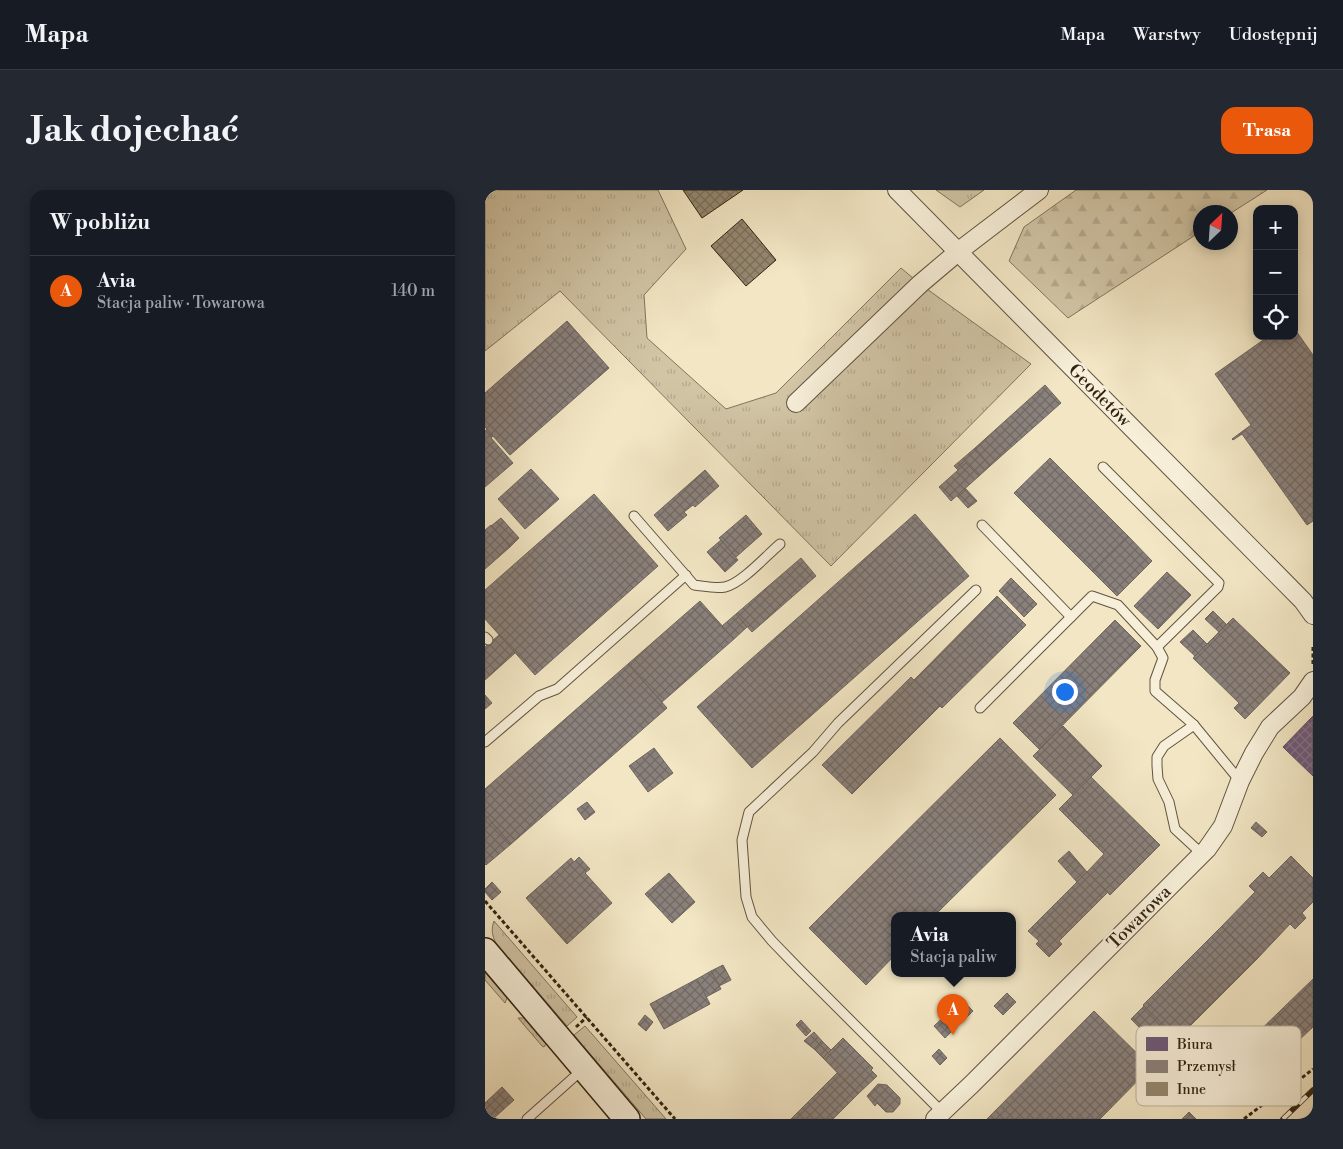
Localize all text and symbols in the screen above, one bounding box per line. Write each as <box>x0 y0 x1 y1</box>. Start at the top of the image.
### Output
text: Mapa <box>25 20 88 50</box>
text: Mapa <box>1061 23 1105 46</box>
text: Warstwy <box>1133 23 1201 46</box>
text: Udostępnij <box>1229 23 1318 46</box>
button: Trasa <box>1221 107 1313 154</box>
text: Jak dojechać <box>30 109 239 152</box>
north arrow <box>1193 205 1238 250</box>
map controls <box>1253 205 1298 340</box>
button: + <box>1253 205 1298 250</box>
text: W pobliżu <box>50 210 150 236</box>
button: − <box>1253 250 1298 295</box>
text: Avia <box>97 269 136 293</box>
text: A <box>60 281 72 301</box>
text: 140 m <box>391 281 435 301</box>
text: Stacja paliw · Towarowa <box>97 293 265 313</box>
button: locate <box>1253 295 1298 340</box>
street label: Geodetów <box>1063 359 1137 432</box>
your location <box>1052 679 1078 705</box>
street label: Towarowa <box>1102 880 1177 954</box>
popup <box>891 912 1016 977</box>
text: Avia <box>910 923 949 947</box>
text: Stacja paliw <box>910 947 997 967</box>
pin: A <box>937 994 969 1035</box>
legend <box>1136 1026 1301 1106</box>
text: Biura <box>1176 1036 1213 1054</box>
text: Przemysł <box>1177 1058 1237 1076</box>
text: Inne <box>1177 1081 1206 1099</box>

